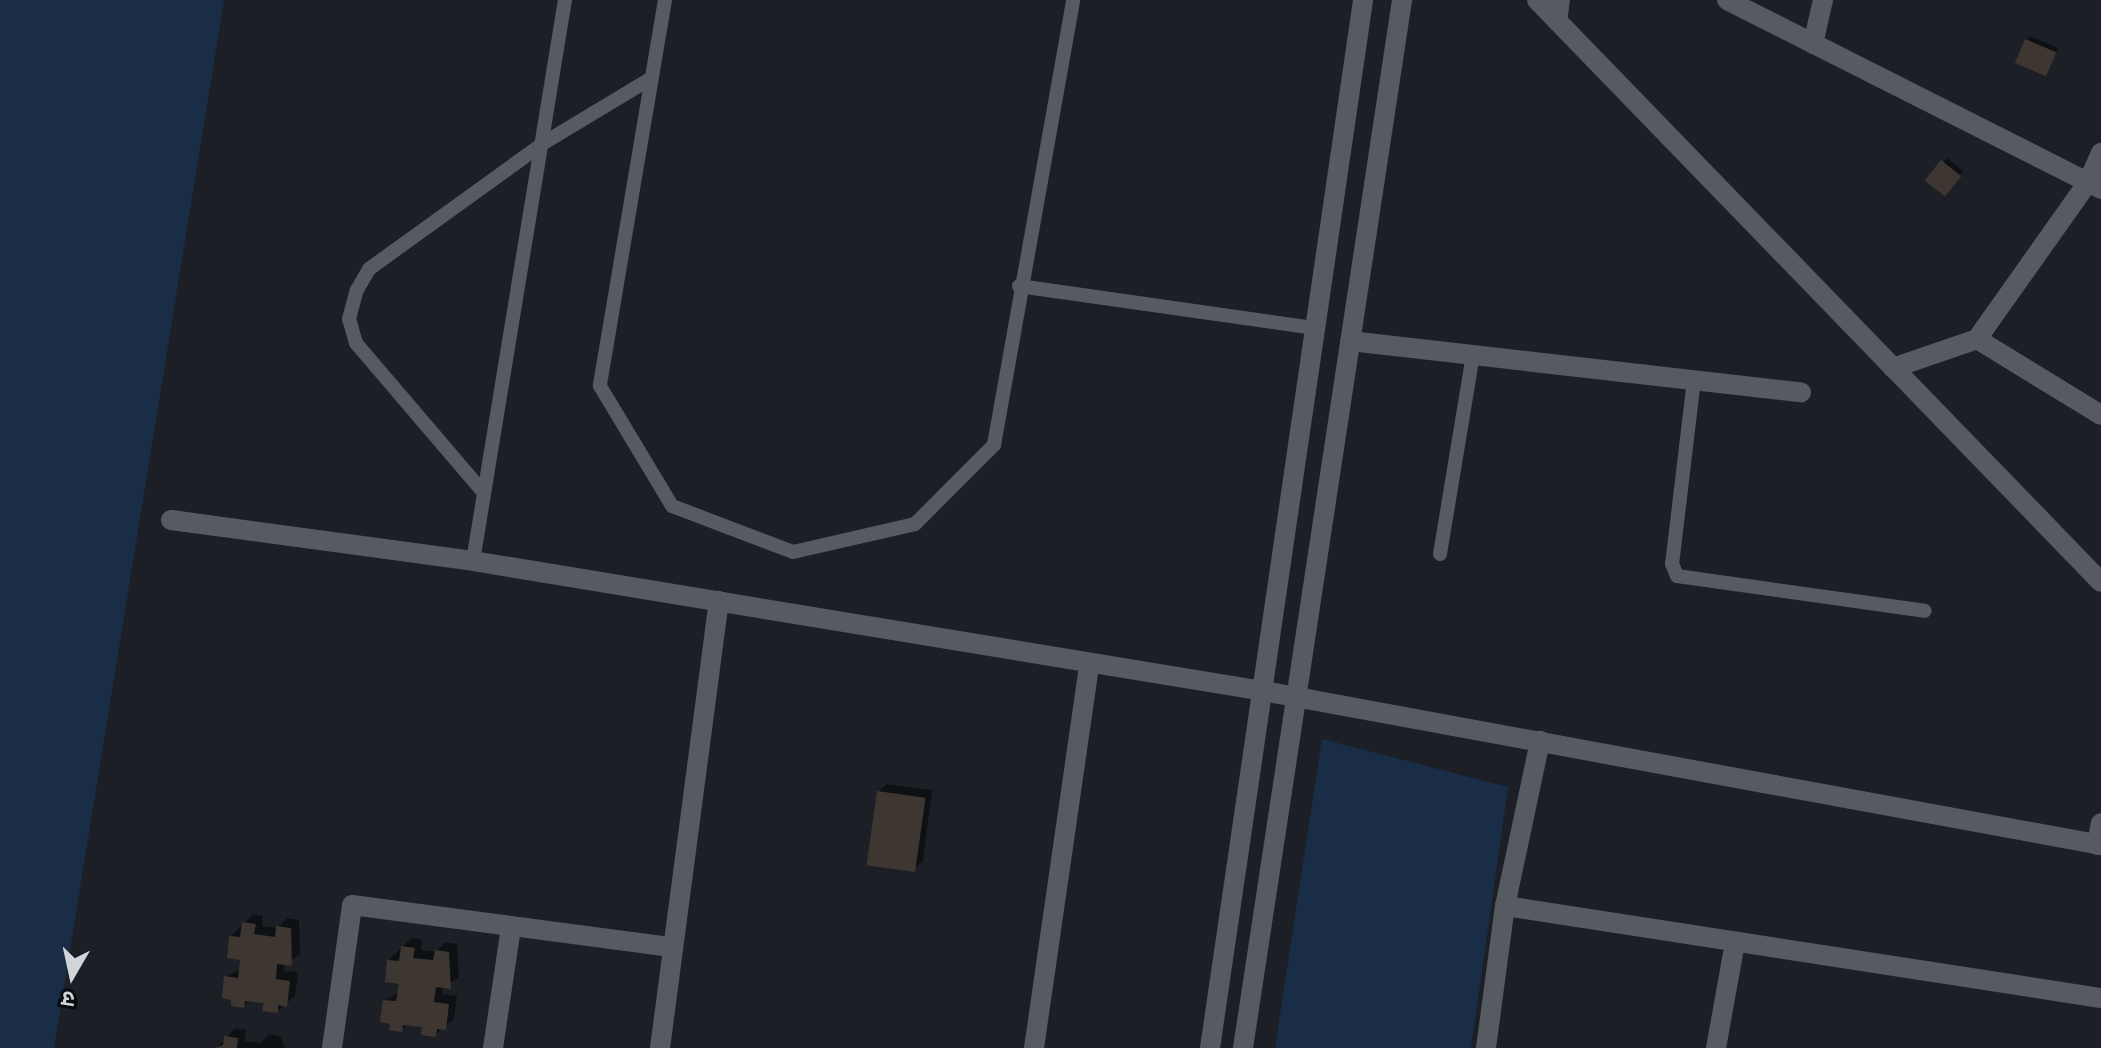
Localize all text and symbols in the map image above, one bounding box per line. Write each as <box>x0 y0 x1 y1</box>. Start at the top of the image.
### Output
north arrow <box>32 936 112 1016</box>
text: उ <box>60 985 77 1016</box>

